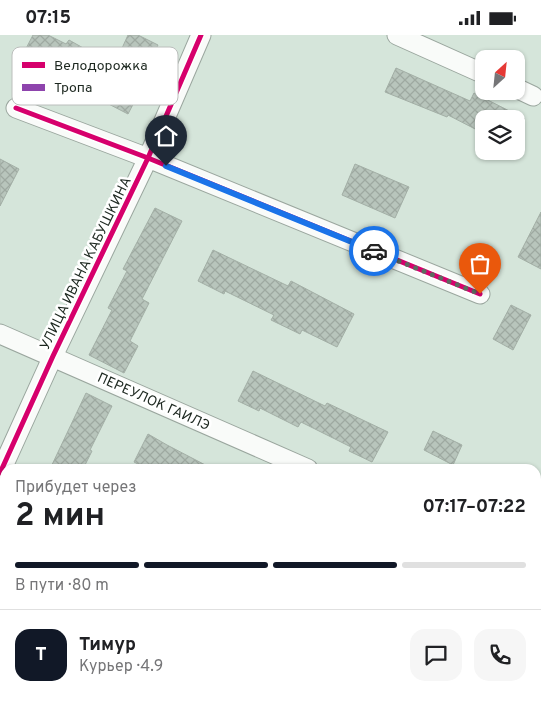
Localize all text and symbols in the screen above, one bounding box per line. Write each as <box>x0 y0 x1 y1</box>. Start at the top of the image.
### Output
text: 07:15 <box>25 6 71 30</box>
legend <box>12 47 178 105</box>
north arrow <box>475 50 525 100</box>
map controls <box>475 50 525 160</box>
text: Велодорожка <box>54 58 148 75</box>
text: Тропа <box>54 80 92 97</box>
button: layers <box>475 110 525 160</box>
pin <box>145 115 187 166</box>
icon: home <box>152 122 180 150</box>
street label: УЛИЦА ИВАНА КАБУШКИНА <box>37 174 136 353</box>
courier <box>349 226 399 276</box>
icon: car <box>360 237 388 265</box>
pin <box>459 243 501 294</box>
icon: bag <box>466 250 494 278</box>
street label: ПЕРЕУЛОК ГАИЛЭ <box>94 370 212 435</box>
text: Прибудет через <box>15 478 137 498</box>
text: 07:17–07:22 <box>423 495 526 519</box>
text: 2 мин <box>15 497 105 537</box>
text: В пути · 80 m <box>15 576 109 596</box>
button: chat <box>410 629 462 681</box>
button: phone <box>474 629 526 681</box>
text: Тимур <box>79 633 136 657</box>
text: Т <box>35 643 47 667</box>
text: Курьер · 4.9 <box>79 657 163 677</box>

